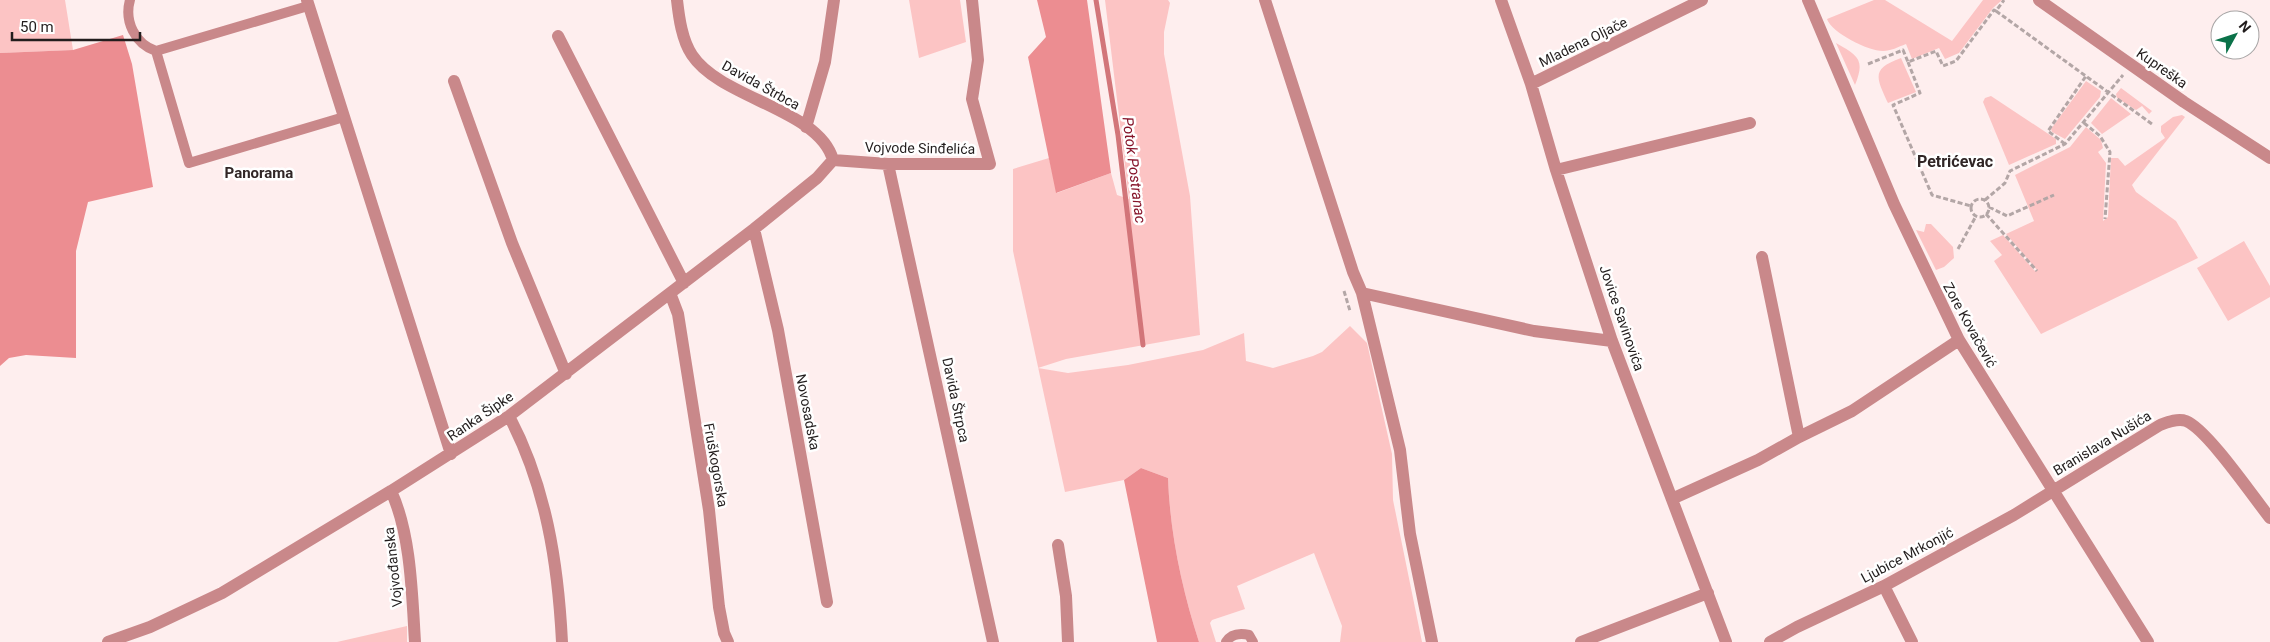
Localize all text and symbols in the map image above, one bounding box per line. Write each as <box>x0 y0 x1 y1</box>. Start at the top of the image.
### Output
scale bar <box>12 10 140 42</box>
north arrow <box>2210 10 2260 60</box>
street label: Mladena Oljače <box>1536 14 1630 70</box>
text: 50 m <box>20 18 54 36</box>
text: N <box>2236 18 2254 36</box>
street label: Kupreška <box>2134 45 2190 91</box>
street label: Davida Štrbca <box>719 56 803 113</box>
water label: Potok Postranac <box>1119 116 1150 225</box>
street label: Vojvode Sinđelića <box>865 139 975 157</box>
district label: Petrićevac <box>1917 152 1993 171</box>
district label: Panorama <box>225 164 293 182</box>
street label: Jovice Savinovića <box>1596 263 1648 373</box>
street label: Zore Kovačević <box>1940 280 2000 370</box>
street label: Davida Štrpca <box>939 356 974 444</box>
street label: Novosadska <box>793 373 823 451</box>
street label: Ranka Šipke <box>443 387 516 444</box>
street label: Branislava Nušića <box>2050 408 2154 478</box>
street label: Fruškogorska <box>701 422 731 508</box>
street label: Ljubice Mrkonjić <box>1858 524 1956 586</box>
street label: Vojvođanska <box>381 526 405 608</box>

